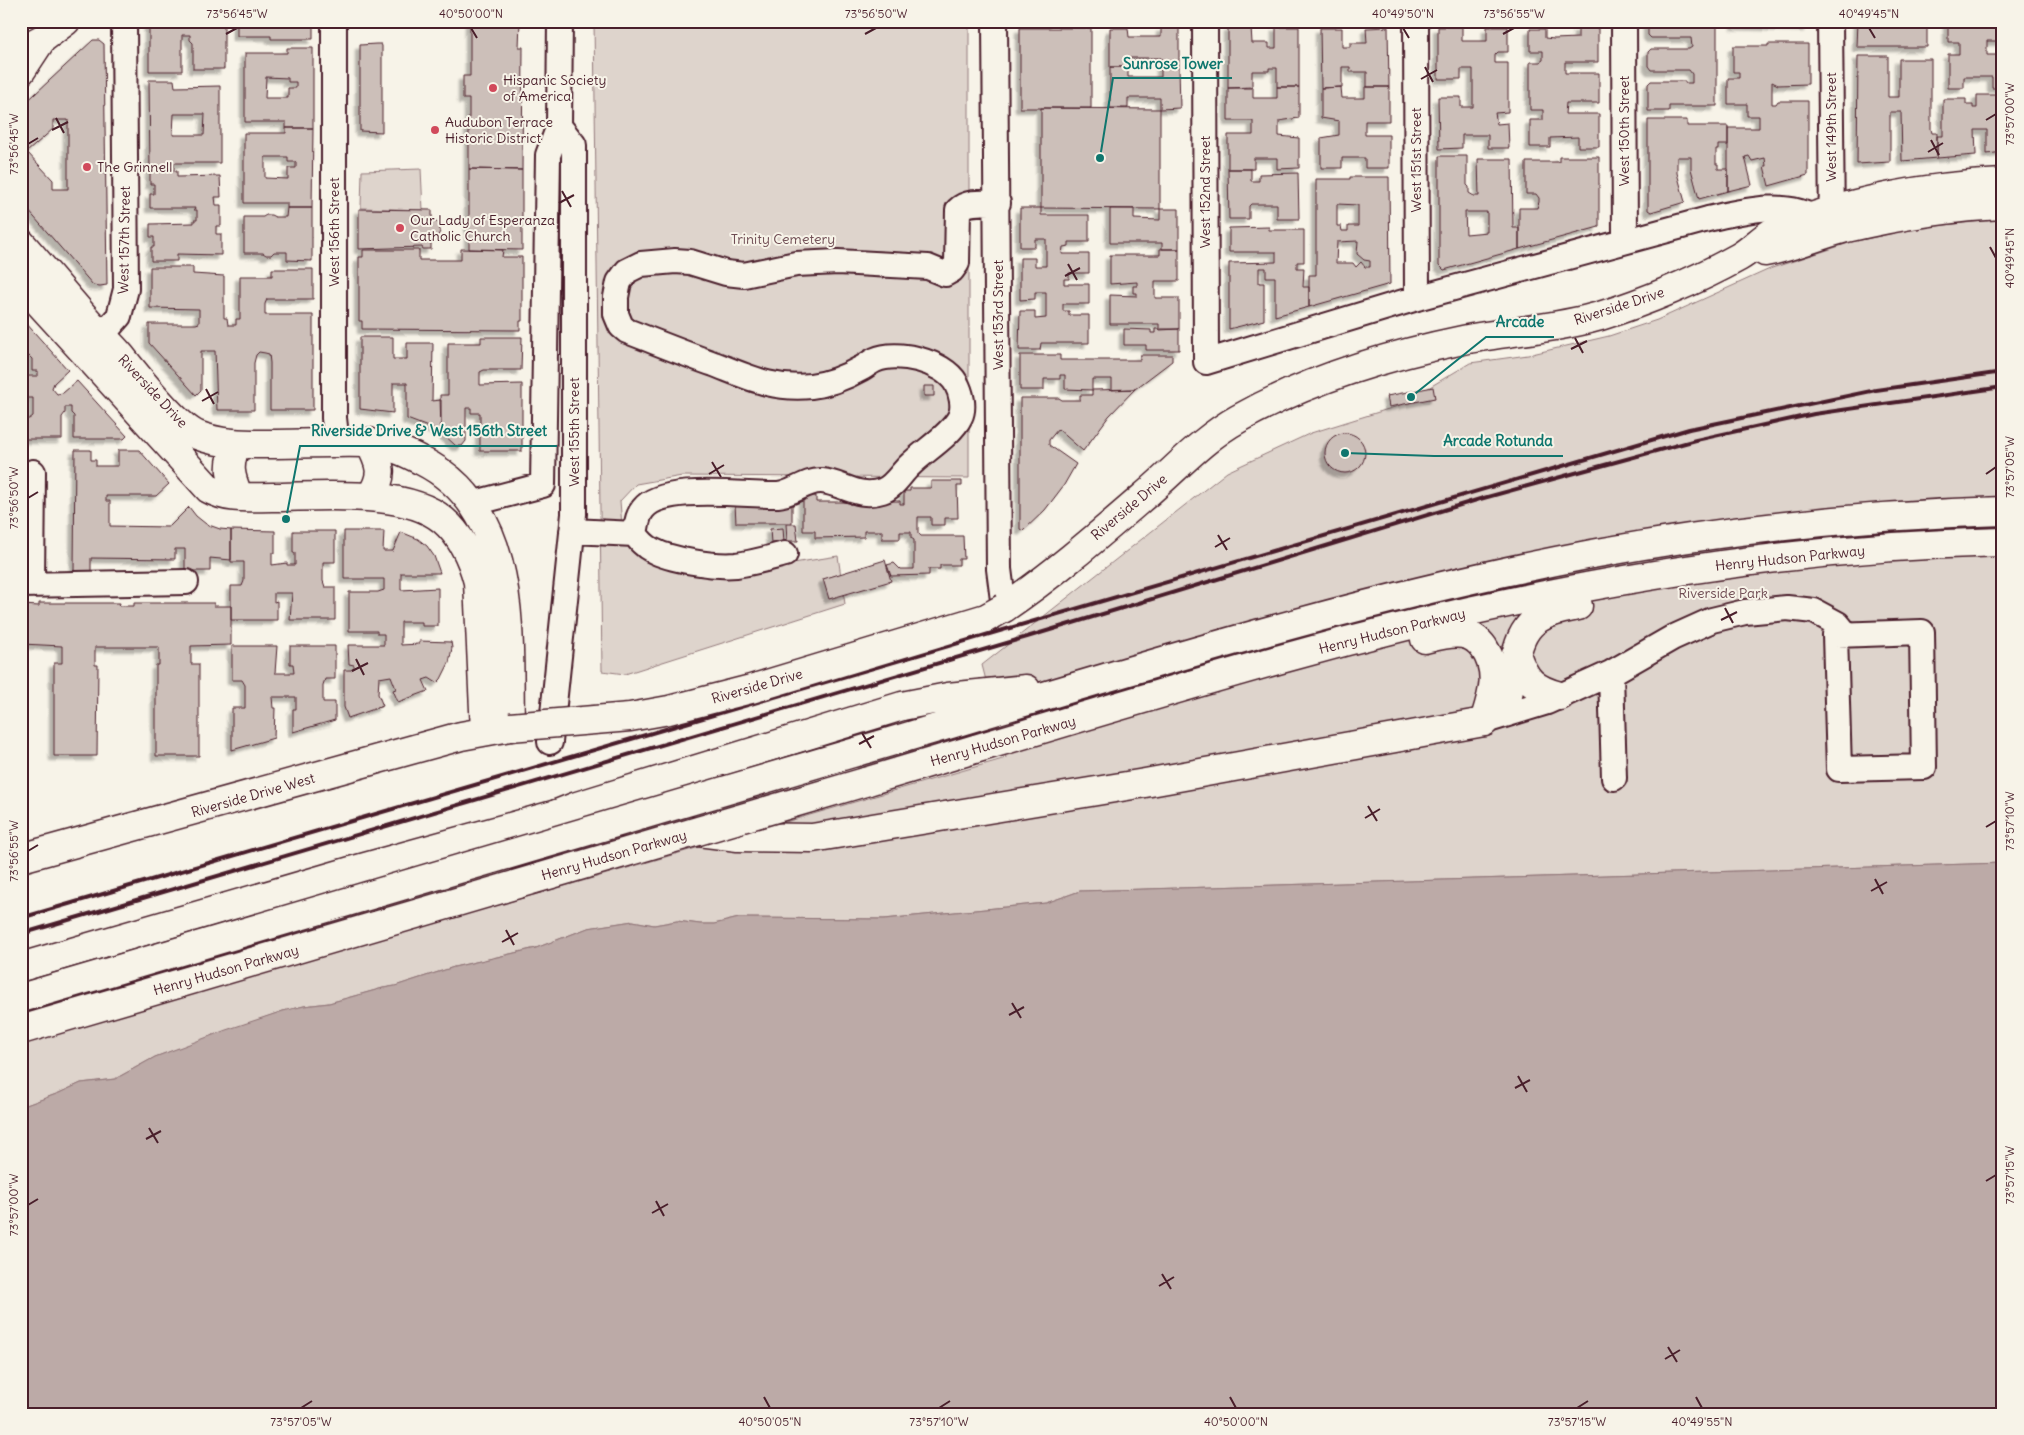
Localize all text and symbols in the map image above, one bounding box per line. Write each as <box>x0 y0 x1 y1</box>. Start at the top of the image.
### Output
text: 73°56'45"W <box>206 6 268 21</box>
text: 40°50'00"N <box>439 6 503 21</box>
text: 73°56'50"W <box>845 6 907 21</box>
text: 40°49'50"N <box>1372 6 1434 21</box>
text: 73°56'55"W <box>1483 6 1545 21</box>
text: 40°49'45"N <box>1839 6 1899 21</box>
callout: Sunrose Tower <box>1113 48 1232 78</box>
text: Sunrose Tower <box>1123 54 1224 73</box>
place label: Hispanic Society of America <box>503 71 606 105</box>
street label: West 149th Street <box>1822 72 1840 182</box>
street label: West 150th Street <box>1615 75 1633 186</box>
marker: Hispanic Society of America <box>487 82 499 94</box>
text: 73°57'00"W <box>2002 83 2017 145</box>
street label: West 151st Street <box>1407 107 1425 213</box>
text: 73°56'45"W <box>6 113 21 175</box>
place label: Audubon Terrace Historic District <box>445 113 553 147</box>
marker: Audubon Terrace Historic District <box>429 124 441 136</box>
street label: West 152nd Street <box>1196 135 1214 248</box>
place label: The Grinnell <box>97 158 172 176</box>
marker: The Grinnell <box>81 161 93 173</box>
street label: West 156th Street <box>325 177 343 287</box>
street label: West 157th Street <box>114 186 134 294</box>
place label: Our Lady of Esperanza Catholic Church <box>410 211 555 245</box>
marker: Our Lady of Esperanza Catholic Church <box>394 222 406 234</box>
text: 40°49'45"N <box>2002 228 2017 288</box>
park label: Trinity Cemetery <box>731 230 835 248</box>
street label: West 153rd Street <box>989 260 1007 370</box>
street label: Riverside Drive <box>1572 283 1666 329</box>
callout: Arcade <box>1486 307 1554 337</box>
text: Arcade <box>1496 312 1544 331</box>
street label: Riverside Drive <box>114 351 192 431</box>
street label: West 155th Street <box>565 377 583 487</box>
callout: Riverside Drive & West 156th Street <box>300 416 557 446</box>
text: Riverside Drive & West 156th Street <box>311 421 548 440</box>
callout: Arcade Rotunda <box>1434 426 1563 456</box>
text: Arcade Rotunda <box>1443 431 1553 450</box>
text: 73°57'05"W <box>2002 436 2017 498</box>
text: 73°56'50"W <box>6 467 21 529</box>
street label: Riverside Drive <box>1087 470 1171 544</box>
street label: Henry Hudson Parkway <box>1714 541 1866 575</box>
park label: Riverside Park <box>1678 584 1768 602</box>
street label: Henry Hudson Parkway <box>1317 604 1467 658</box>
street label: Riverside Drive <box>709 664 805 708</box>
street label: Henry Hudson Parkway <box>928 712 1078 770</box>
street label: Riverside Drive West <box>189 769 317 821</box>
text: 73°57'10"W <box>2002 791 2017 851</box>
text: 73°56'55"W <box>6 820 21 882</box>
street label: Henry Hudson Parkway <box>539 826 689 884</box>
street label: Henry Hudson Parkway <box>151 941 301 999</box>
text: 73°57'15"W <box>2002 1146 2017 1204</box>
text: 73°57'00"W <box>6 1174 21 1236</box>
text: 73°57'05"W <box>270 1414 332 1429</box>
text: 40°50'05"N <box>738 1414 802 1429</box>
text: 73°57'10"W <box>909 1414 969 1429</box>
text: 40°50'00"N <box>1204 1414 1268 1429</box>
text: 73°57'15"W <box>1548 1414 1606 1429</box>
text: 40°49'55"N <box>1672 1414 1732 1429</box>

